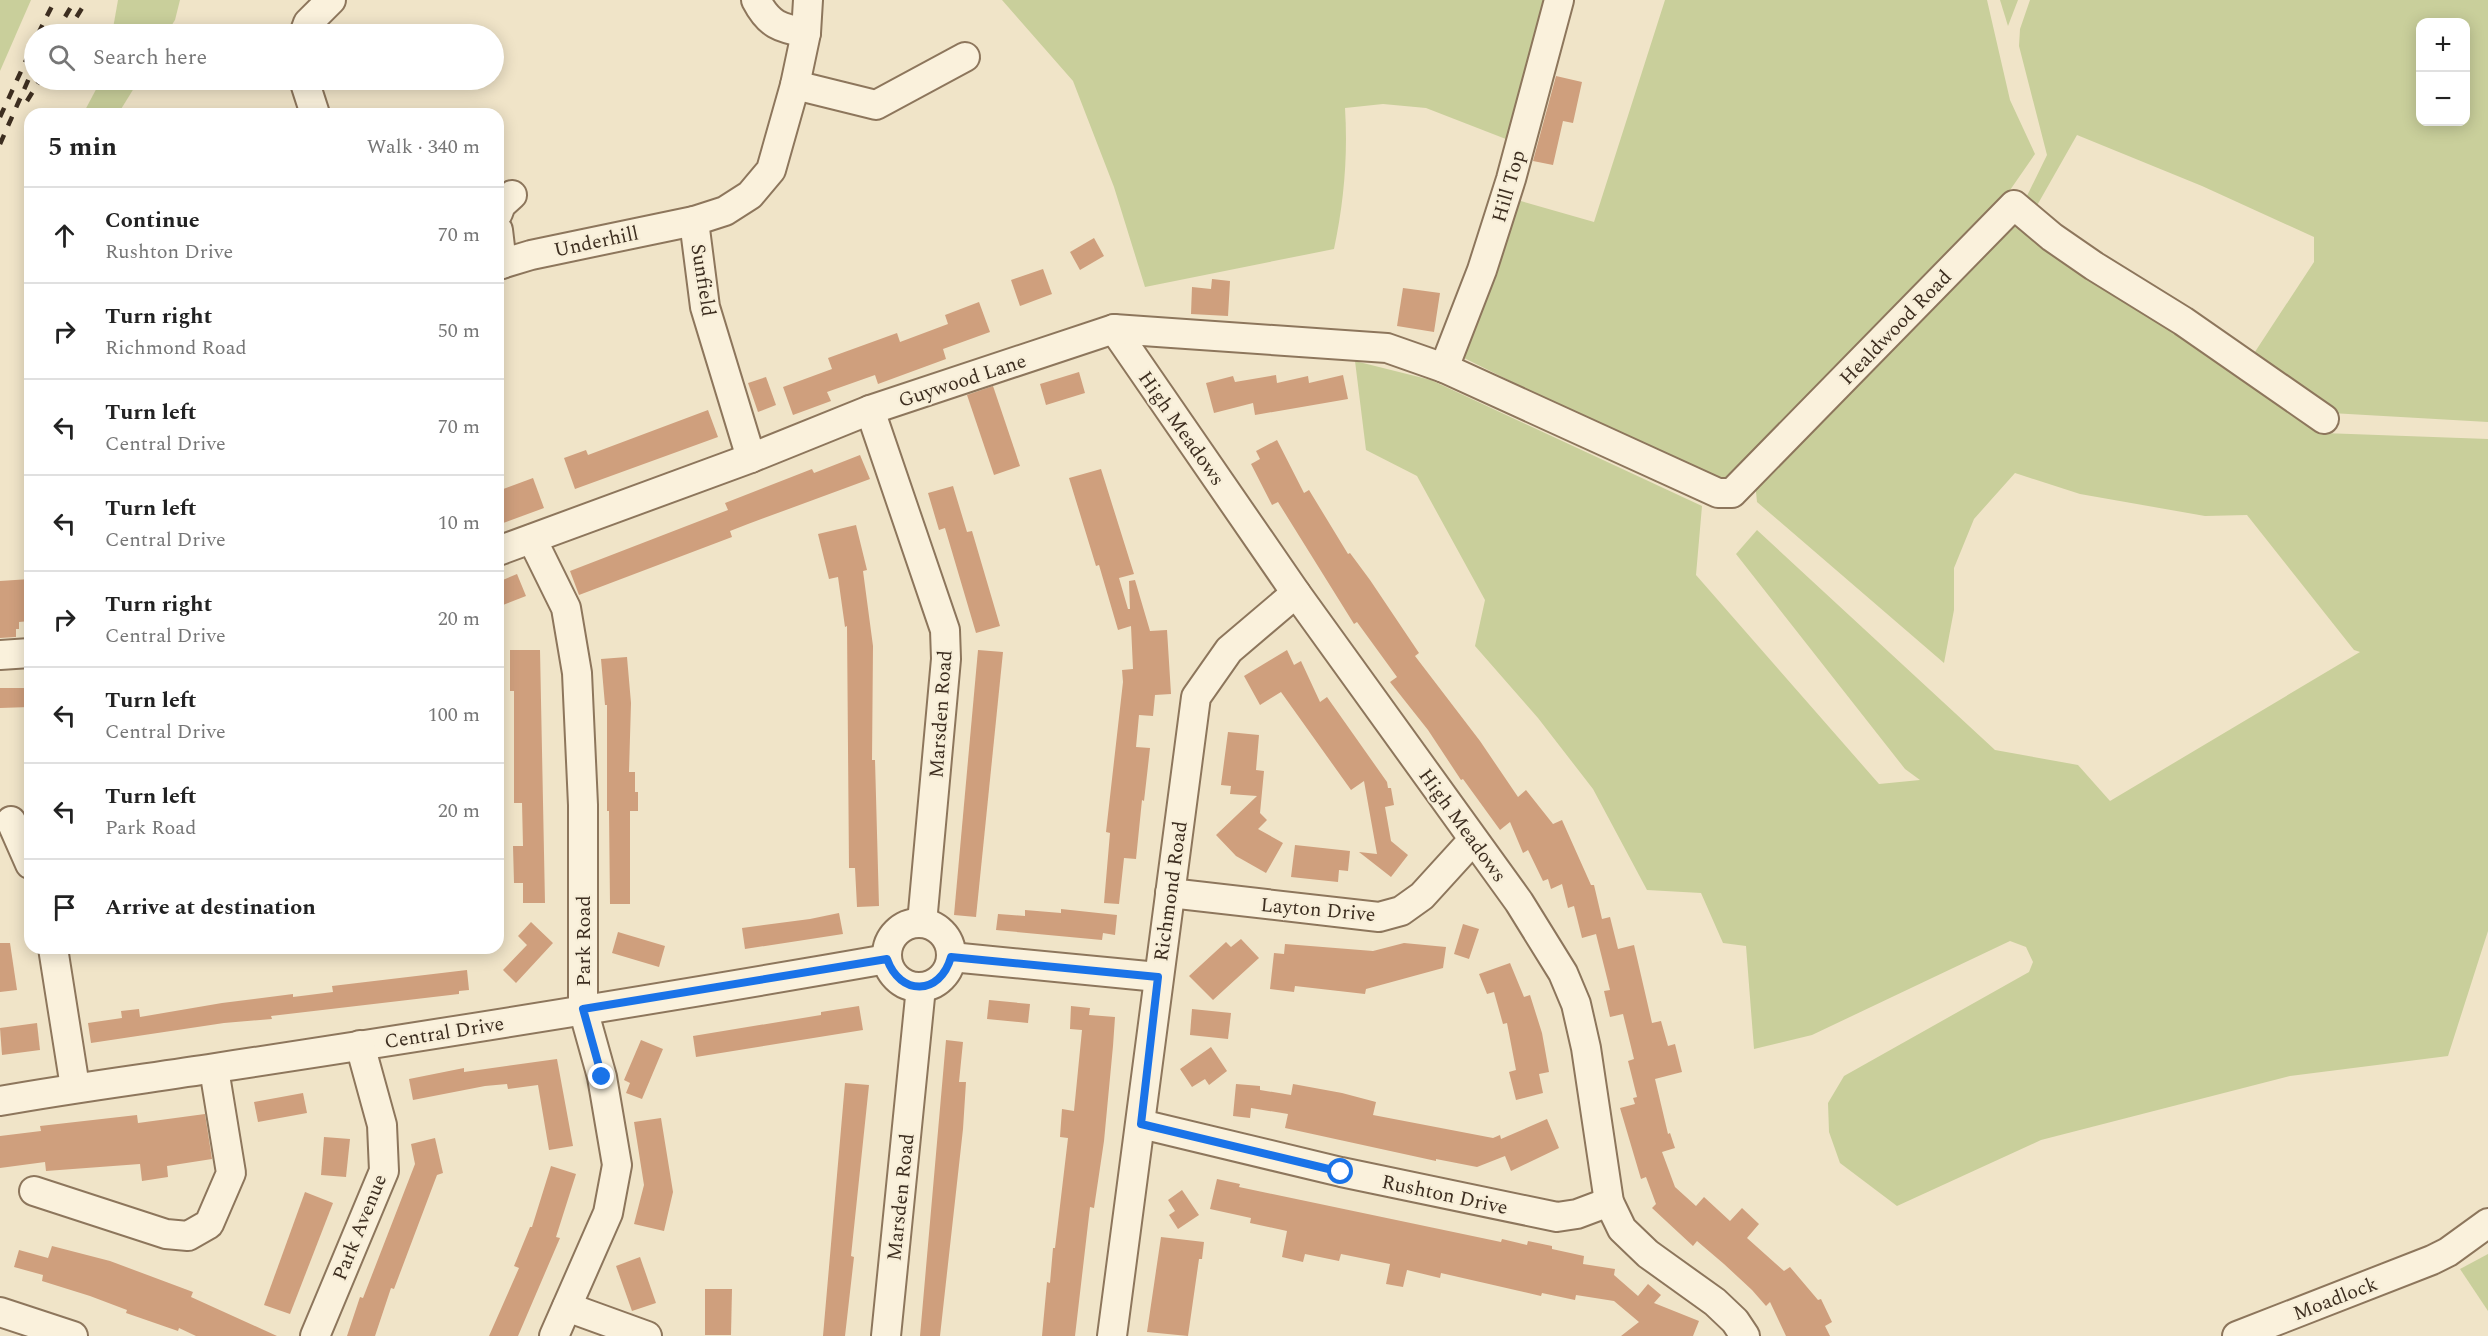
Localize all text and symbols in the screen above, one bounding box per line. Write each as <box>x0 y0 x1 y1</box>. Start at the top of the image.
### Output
map controls <box>2416 18 2470 126</box>
button: + <box>2416 18 2470 72</box>
search box <box>24 24 504 90</box>
icon: search <box>45 41 78 74</box>
text: Search here <box>93 41 207 74</box>
button: − <box>2416 72 2470 126</box>
text: 5 min <box>48 127 117 167</box>
text: Walk · 340 m <box>367 132 480 162</box>
street label: Hill Top <box>1484 147 1534 226</box>
text: Continue <box>105 204 200 237</box>
street label: Underhill <box>551 218 641 266</box>
icon: ahead <box>48 219 81 252</box>
text: 70 m <box>438 220 480 250</box>
text: Rushton Drive <box>105 237 233 267</box>
street label: Sunfield <box>682 242 724 319</box>
street label: Healdwood Road <box>1833 263 1959 392</box>
text: Turn right <box>105 300 212 333</box>
icon: right <box>48 315 81 348</box>
text: 50 m <box>438 316 480 346</box>
text: Richmond Road <box>105 333 247 363</box>
street label: Guywood Lane <box>894 346 1030 416</box>
street label: High Meadows <box>1130 365 1232 492</box>
text: Turn left <box>105 396 197 429</box>
icon: left <box>48 411 81 444</box>
text: 70 m <box>438 412 480 442</box>
text: Central Drive <box>105 429 226 459</box>
text: Turn left <box>105 492 197 525</box>
icon: left <box>48 507 81 540</box>
text: 10 m <box>438 508 480 538</box>
text: Central Drive <box>105 525 226 555</box>
text: Turn right <box>105 588 212 621</box>
icon: right <box>48 603 81 636</box>
text: 20 m <box>438 604 480 634</box>
text: Central Drive <box>105 621 226 651</box>
street label: Marsden Road <box>922 649 960 779</box>
text: Turn left <box>105 684 197 717</box>
icon: left <box>48 699 81 732</box>
text: 100 m <box>428 700 480 730</box>
text: Central Drive <box>105 717 226 747</box>
street label: High Meadows <box>1411 762 1514 889</box>
text: Turn left <box>105 780 197 813</box>
icon: left <box>48 795 81 828</box>
text: 20 m <box>438 796 480 826</box>
text: Park Road <box>105 813 196 843</box>
street label: Richmond Road <box>1146 819 1196 963</box>
street label: Layton Drive <box>1259 890 1377 930</box>
icon: arrive <box>48 891 81 924</box>
text: Arrive at destination <box>105 891 316 924</box>
street label: Park Road <box>569 895 599 987</box>
street label: Central Drive <box>382 1009 506 1057</box>
route end <box>588 1063 614 1089</box>
street label: Marsden Road <box>879 1132 923 1262</box>
route start <box>1327 1158 1353 1184</box>
street label: Rushton Drive <box>1379 1167 1511 1223</box>
street label: Park Avenue <box>325 1170 395 1285</box>
street label: Moadlock <box>2289 1269 2382 1329</box>

